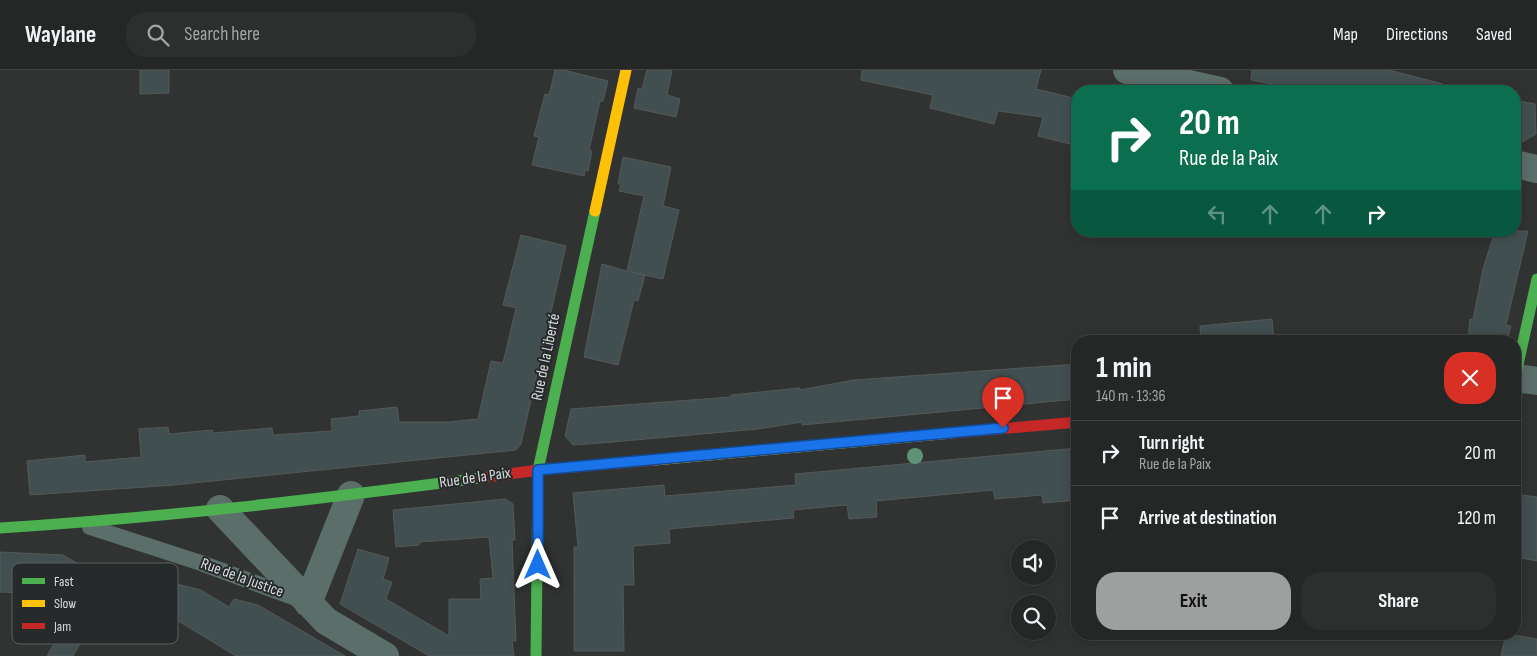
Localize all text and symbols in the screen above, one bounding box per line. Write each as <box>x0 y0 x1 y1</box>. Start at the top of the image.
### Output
search box <box>126 12 476 57</box>
text: Waylane <box>25 20 96 49</box>
icon: search <box>144 21 172 49</box>
text: Search here <box>184 23 260 46</box>
text: Map <box>1333 24 1358 45</box>
text: Directions <box>1386 24 1448 45</box>
text: Saved <box>1476 24 1512 45</box>
text: 20 m <box>1179 102 1240 145</box>
icon: right <box>1096 105 1161 170</box>
text: Rue de la Paix <box>1179 145 1278 172</box>
icon: left <box>1203 200 1231 228</box>
icon: ahead <box>1256 200 1284 228</box>
icon: ahead <box>1309 200 1337 228</box>
icon: right <box>1362 200 1390 228</box>
street label: Rue de la Liberté <box>528 312 564 402</box>
text: 1 min <box>1096 350 1152 386</box>
button: close <box>1444 352 1496 404</box>
pin <box>982 377 1024 428</box>
icon: arrive <box>989 384 1017 412</box>
text: 140 m · 13:36 <box>1096 387 1166 406</box>
text: Turn right <box>1139 432 1204 455</box>
icon: right <box>1096 439 1124 467</box>
text: 20 m <box>1464 442 1496 465</box>
text: Rue de la Paix <box>1139 455 1211 474</box>
street label: Rue de la Paix <box>438 464 512 492</box>
icon: arrive <box>1096 504 1124 532</box>
text: Arrive at destination <box>1139 507 1277 530</box>
text: 120 m <box>1458 507 1496 530</box>
position arrow <box>511 538 563 590</box>
map controls <box>1011 540 1056 640</box>
button: sound <box>1011 540 1056 585</box>
street label: Rue de la Justice <box>198 554 286 602</box>
legend <box>12 563 178 644</box>
button: Exit <box>1096 572 1291 630</box>
button: Share <box>1301 572 1496 630</box>
text: Fast <box>54 573 74 590</box>
text: Slow <box>54 595 76 612</box>
button: search <box>1011 595 1056 640</box>
text: Jam <box>53 618 71 635</box>

